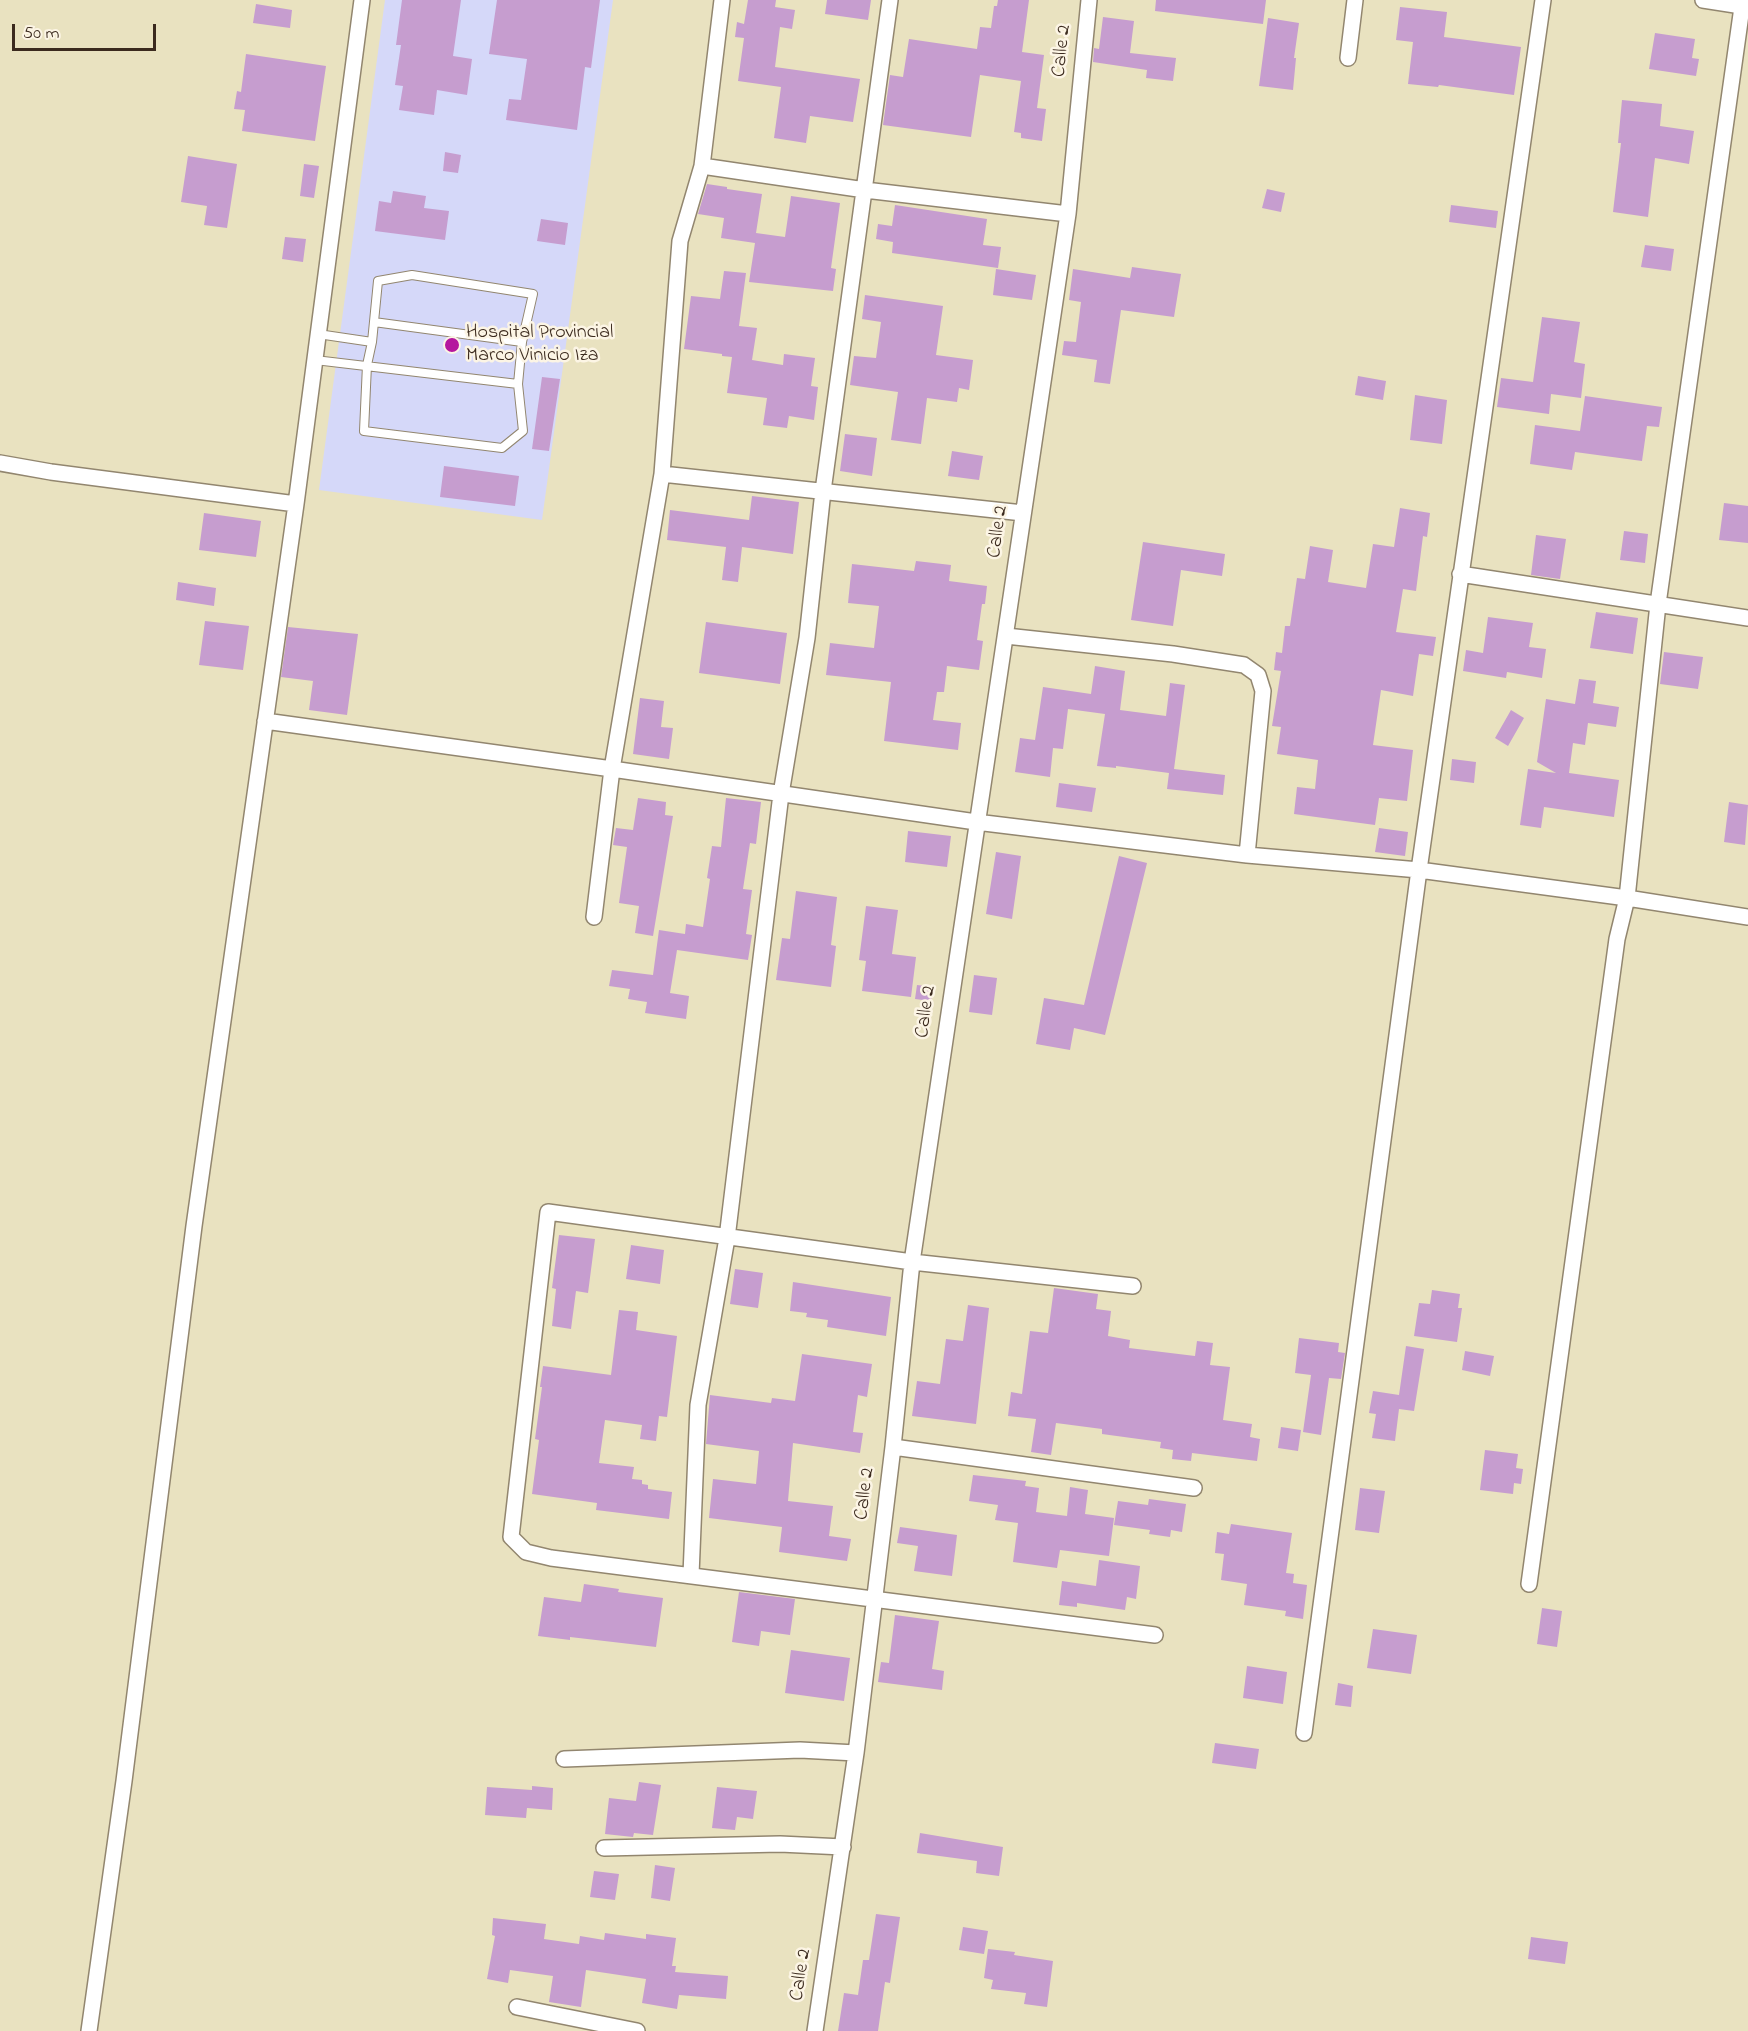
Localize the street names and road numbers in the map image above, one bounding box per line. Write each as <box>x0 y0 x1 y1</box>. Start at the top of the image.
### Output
street label: Calle 2 <box>1048 24 1078 78</box>
street label: Calle 2 <box>983 504 1015 560</box>
street label: Calle 2 <box>911 984 943 1040</box>
street label: Calle 2 <box>851 1467 881 1521</box>
street label: Calle 2 <box>786 1947 818 2003</box>

